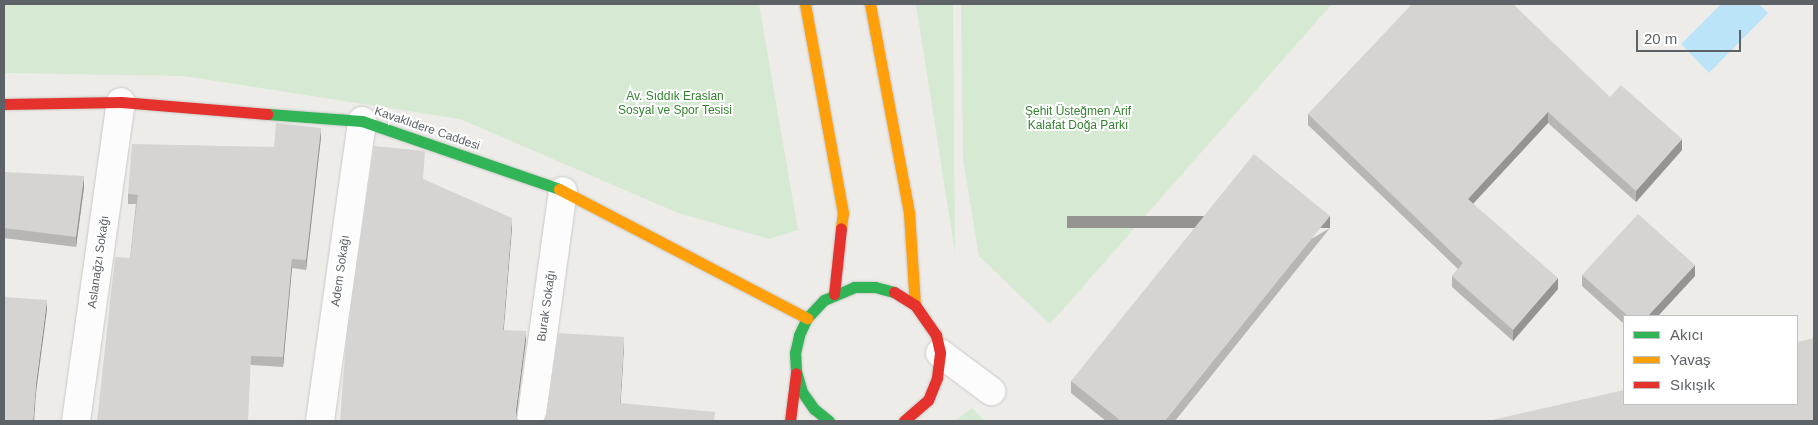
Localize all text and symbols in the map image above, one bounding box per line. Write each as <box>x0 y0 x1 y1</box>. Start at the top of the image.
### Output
scale bar <box>1638 20 1743 52</box>
text: 20 m <box>1644 30 1677 47</box>
park label: Av. Sıddık Eraslan Sosyal ve Spor Tesisi <box>618 90 732 118</box>
street label: Kavaklıdere Caddesi <box>372 104 482 154</box>
park label: Şehit Üsteğmen Arif Kalafat Doğa Parkı <box>1025 105 1131 133</box>
street label: Aslanağzı Sokağı <box>85 215 113 309</box>
street label: Adem Sokağı <box>329 234 353 308</box>
street label: Burak Sokağı <box>535 269 559 343</box>
legend <box>1623 315 1798 405</box>
text: Akıcı <box>1670 326 1703 343</box>
text: Yavaş <box>1670 351 1711 368</box>
text: Sıkışık <box>1670 376 1715 393</box>

